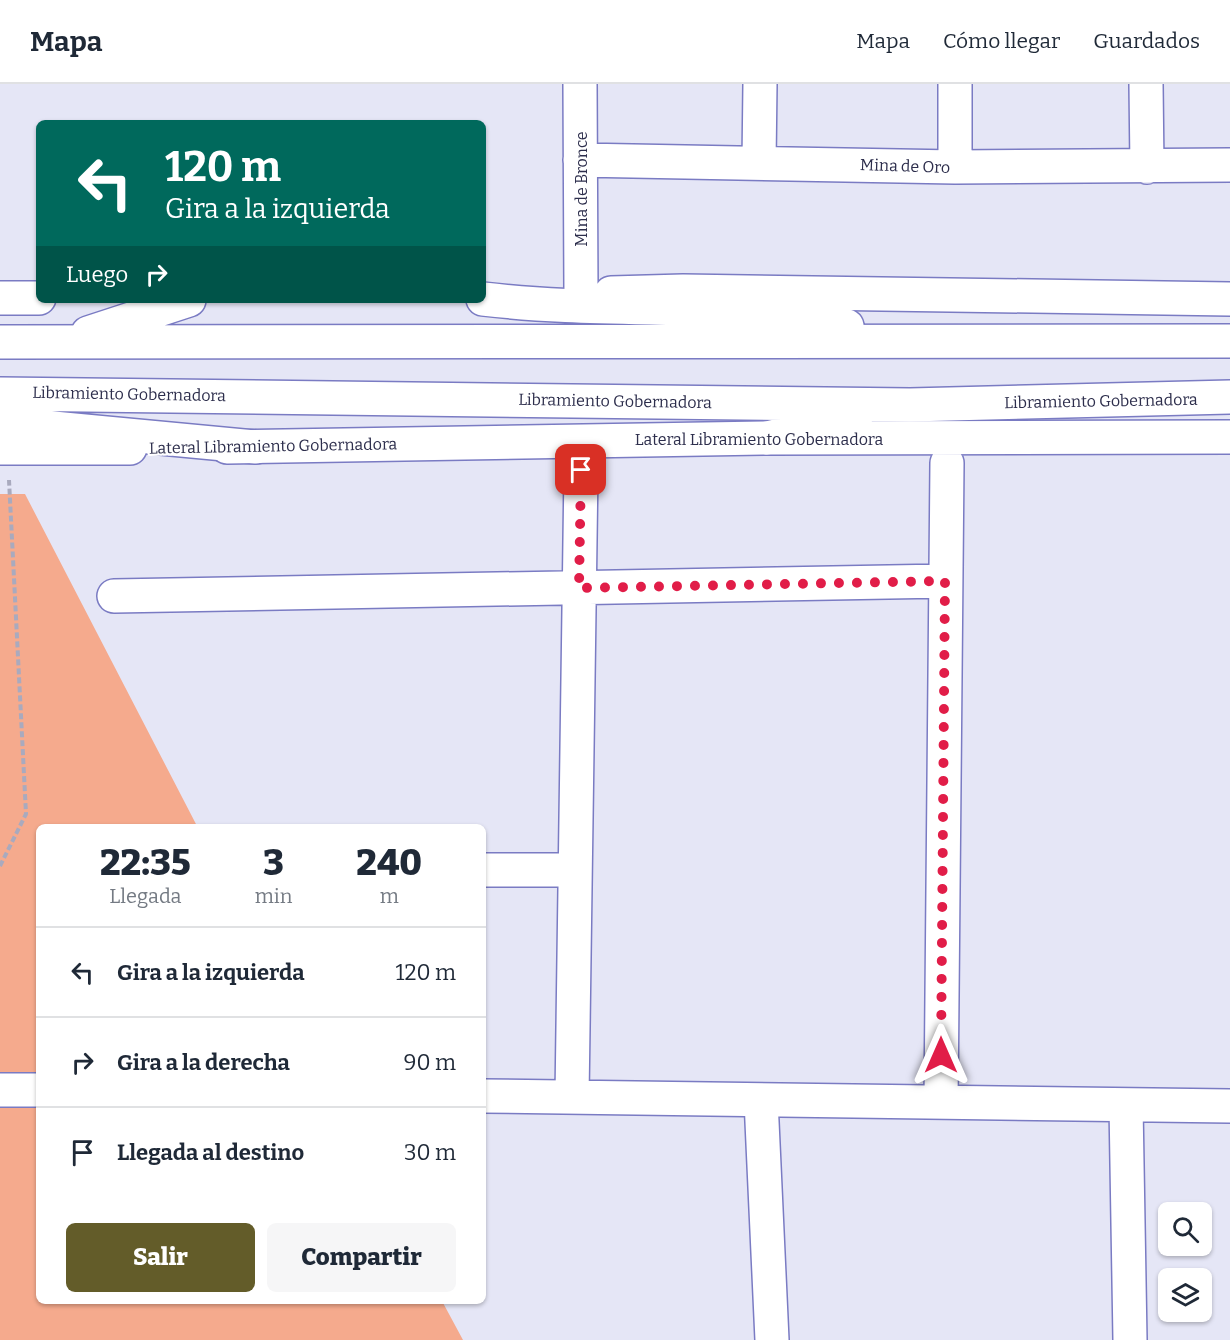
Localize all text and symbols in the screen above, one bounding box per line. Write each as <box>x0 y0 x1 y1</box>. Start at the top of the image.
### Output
text: Mapa <box>30 25 103 58</box>
text: Mapa <box>856 28 910 54</box>
text: Cómo llegar <box>943 28 1060 54</box>
text: Guardados <box>1093 28 1200 54</box>
street label: Mina de Bronce <box>572 131 591 247</box>
text: 120 m <box>165 142 281 192</box>
icon: left <box>66 144 144 222</box>
street label: Mina de Oro <box>860 155 950 177</box>
text: Gira a la izquierda <box>165 193 390 225</box>
icon: right <box>140 258 173 291</box>
text: Luego <box>66 261 128 288</box>
street label: Libramiento Gobernadora <box>32 383 226 405</box>
street label: Libramiento Gobernadora <box>518 390 712 412</box>
street label: Libramiento Gobernadora <box>1004 390 1198 412</box>
street label: Lateral Libramiento Gobernadora <box>635 430 883 449</box>
street label: Lateral Libramiento Gobernadora <box>149 434 398 458</box>
pin <box>555 444 606 495</box>
icon: arrive <box>564 453 597 486</box>
text: 22:35 <box>100 841 191 885</box>
text: 3 <box>263 841 284 885</box>
text: 240 <box>356 841 422 885</box>
text: Llegada <box>109 884 181 908</box>
text: min <box>255 884 292 908</box>
text: m <box>380 884 399 908</box>
icon: left <box>66 956 99 989</box>
text: Gira a la izquierda <box>117 959 305 986</box>
text: 120 m <box>396 959 456 986</box>
position arrow <box>909 1023 973 1087</box>
icon: right <box>66 1046 99 1079</box>
text: Gira a la derecha <box>117 1049 290 1076</box>
text: 90 m <box>404 1049 456 1076</box>
icon: arrive <box>66 1136 99 1169</box>
text: Llegada al destino <box>117 1139 304 1166</box>
text: 30 m <box>404 1139 456 1166</box>
map controls <box>1158 1202 1212 1322</box>
button: search <box>1158 1202 1212 1256</box>
button: Salir <box>66 1223 255 1292</box>
button: Compartir <box>267 1223 456 1292</box>
button: layers <box>1158 1268 1212 1322</box>

